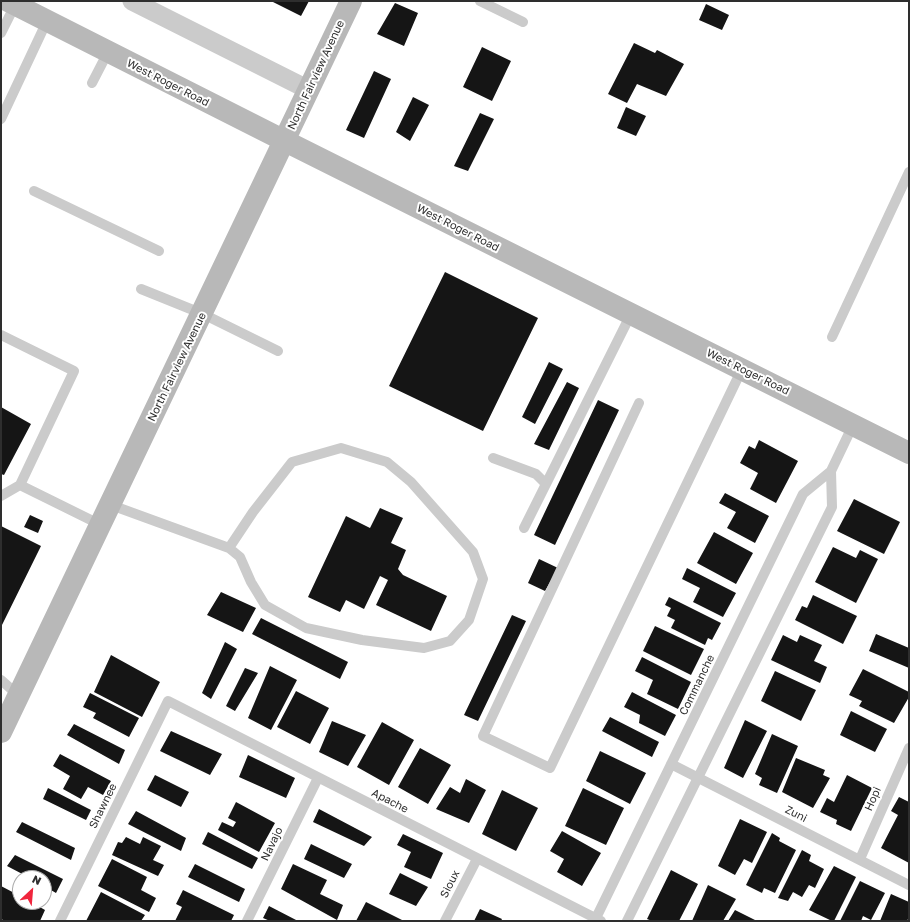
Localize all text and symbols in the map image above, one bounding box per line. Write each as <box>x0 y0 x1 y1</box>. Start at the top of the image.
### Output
street label: North Fairview Avenue <box>285 18 347 132</box>
street label: West Roger Road <box>125 57 211 109</box>
street label: West Roger Road <box>415 202 501 254</box>
street label: North Fairview Avenue <box>145 310 209 424</box>
street label: West Roger Road <box>704 346 792 398</box>
street label: Commanche <box>677 653 717 717</box>
street label: Shawnee <box>86 781 120 831</box>
street label: Hopi <box>862 785 884 813</box>
street label: Apache <box>369 786 411 816</box>
street label: Zuni <box>783 803 809 825</box>
street label: Navajo <box>258 825 286 863</box>
street label: Sioux <box>437 868 463 900</box>
north arrow <box>12 870 52 910</box>
text: N <box>30 872 44 887</box>

